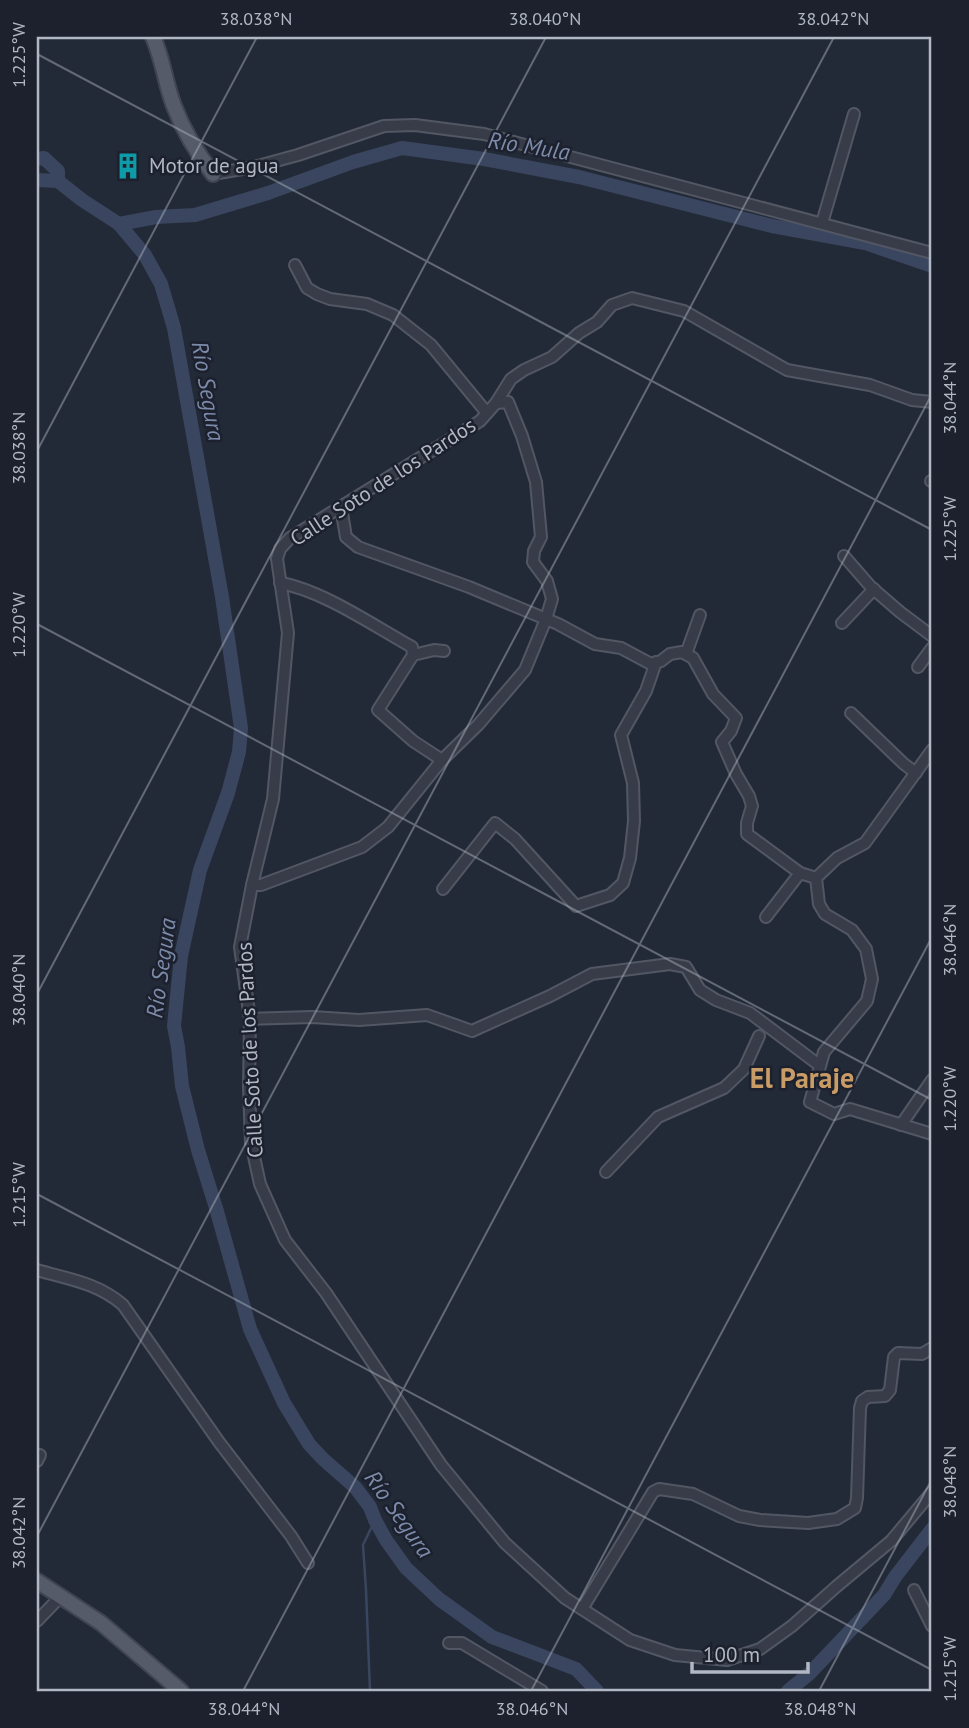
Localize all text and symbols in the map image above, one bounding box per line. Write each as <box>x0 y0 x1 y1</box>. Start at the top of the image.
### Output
text: 38.038°N <box>220 7 292 30</box>
text: 38.040°N <box>509 7 581 30</box>
text: 38.042°N <box>797 7 869 30</box>
text: 1.225°W <box>7 22 30 88</box>
water label: Río Mula <box>486 125 572 166</box>
building icon: Motor de agua <box>113 151 143 181</box>
place label: Motor de agua <box>149 152 279 179</box>
water label: Río Segura <box>185 339 232 443</box>
text: 38.044°N <box>938 362 961 434</box>
street label: Calle Soto de los Pardos <box>285 411 481 552</box>
text: 38.038°N <box>7 412 30 484</box>
text: 1.225°W <box>938 496 961 562</box>
text: 1.220°W <box>7 592 30 658</box>
text: 38.046°N <box>938 904 961 976</box>
water label: Río Segura <box>139 916 182 1020</box>
street label: Calle Soto de los Pardos <box>230 941 269 1159</box>
text: 38.040°N <box>7 954 30 1026</box>
district label: El Paraje <box>750 1059 854 1096</box>
text: 1.220°W <box>938 1066 961 1132</box>
text: 1.215°W <box>7 1162 30 1228</box>
text: 38.048°N <box>938 1446 961 1518</box>
water label: Río Segura <box>359 1464 440 1563</box>
text: 38.042°N <box>7 1497 30 1569</box>
scale bar <box>692 1630 808 1674</box>
text: 1.215°W <box>938 1636 961 1702</box>
text: 100 m <box>703 1641 760 1668</box>
text: 38.044°N <box>208 1697 280 1720</box>
text: 38.046°N <box>496 1697 568 1720</box>
text: 38.048°N <box>784 1697 856 1720</box>

